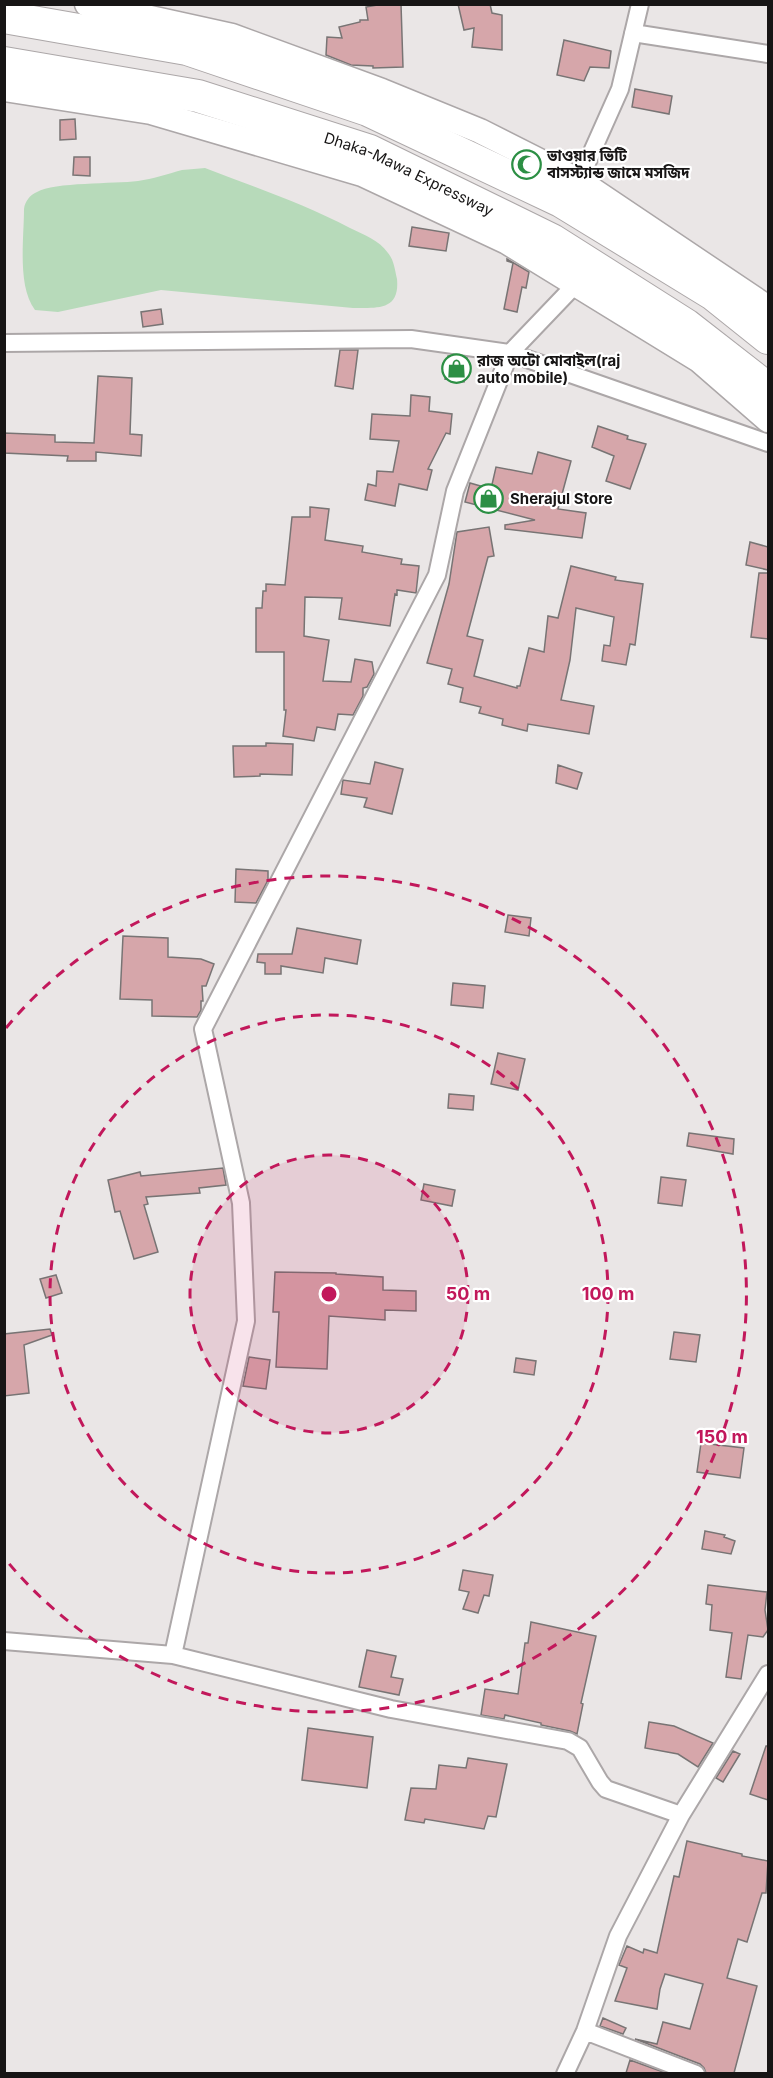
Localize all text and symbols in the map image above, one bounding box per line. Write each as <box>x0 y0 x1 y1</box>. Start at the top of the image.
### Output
street label: Dhaka-Mawa Expressway <box>322 128 497 220</box>
place label: ভাওয়ার ভিটি বাসস্ট্যান্ড জামে মসজিদ <box>546 146 690 182</box>
mosque icon: ভাওয়ার ভিটি বাসস্ট্যান্ড জামে মসজিদ <box>510 148 542 180</box>
place label: রাজ অটো মোবাইল(raj auto mobile) <box>476 351 620 387</box>
shop icon: রাজ অটো মোবাইল(raj auto mobile) <box>440 353 472 385</box>
shop icon: Sherajul Store <box>473 482 505 514</box>
place label: Sherajul Store <box>510 489 613 508</box>
text: 50 m <box>446 1283 490 1304</box>
text: 100 m <box>582 1283 634 1304</box>
centre of rings <box>319 1284 339 1304</box>
text: 150 m <box>696 1426 748 1447</box>

